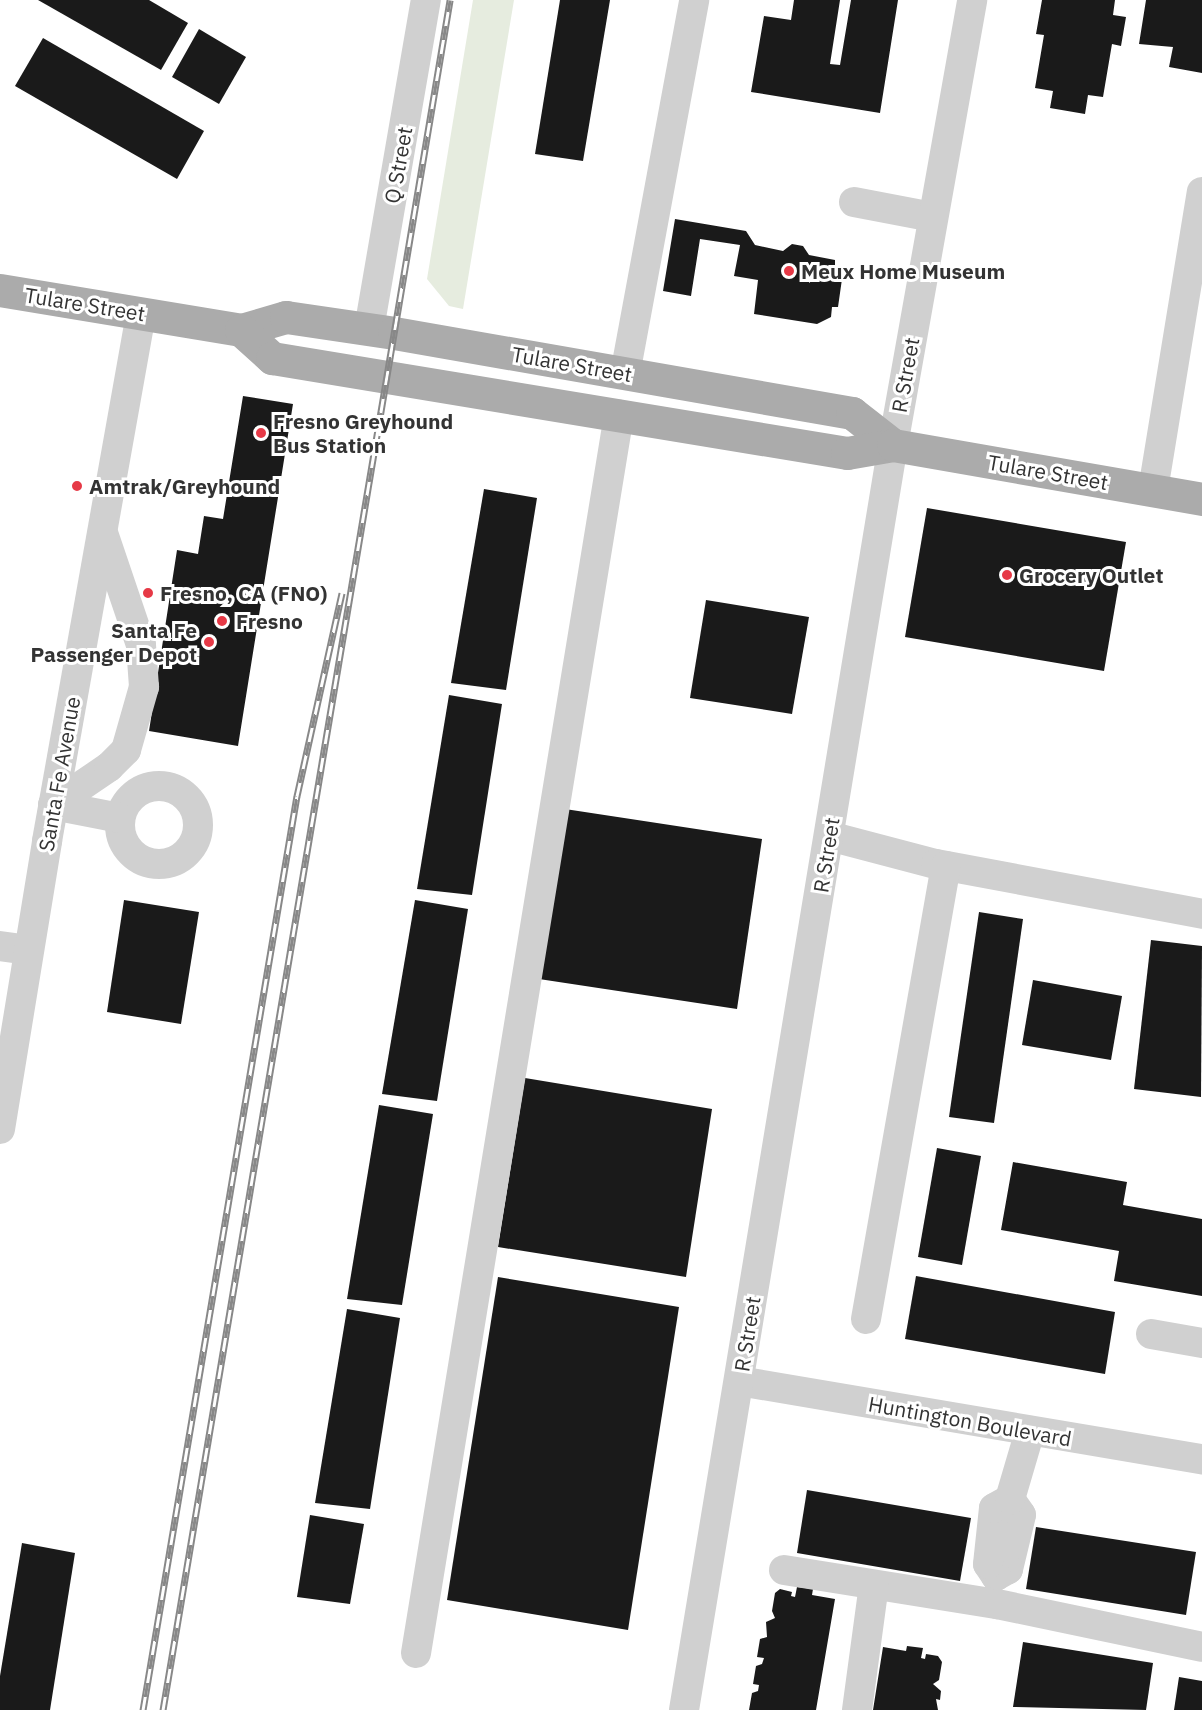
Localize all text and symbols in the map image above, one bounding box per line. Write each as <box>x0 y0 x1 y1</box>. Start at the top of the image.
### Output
street label: Q Street <box>379 125 417 205</box>
place label: Meux Home Museum <box>801 258 1005 284</box>
marker: Meux Home Museum <box>782 264 796 278</box>
street label: Tulare Street <box>23 282 147 326</box>
street label: R Street <box>886 335 924 415</box>
street label: Tulare Street <box>510 341 634 387</box>
place label: Fresno Greyhound Bus Station <box>273 408 453 458</box>
marker: Fresno Greyhound Bus Station <box>254 426 268 440</box>
street label: Tulare Street <box>986 449 1110 495</box>
place label: Amtrak/Greyhound <box>89 473 280 499</box>
marker: Amtrak/Greyhound <box>70 479 84 493</box>
place label: Grocery Outlet <box>1019 562 1163 588</box>
marker: Grocery Outlet <box>1000 568 1014 582</box>
place label: Fresno, CA (FNO) <box>160 580 327 606</box>
marker: Fresno, CA (FNO) <box>141 586 155 600</box>
place label: Fresno <box>236 608 303 634</box>
marker: Fresno <box>213 612 231 630</box>
place label: Santa Fe Passenger Depot <box>31 617 197 667</box>
marker: Santa Fe Passenger Depot <box>202 635 216 649</box>
street label: Santa Fe Avenue <box>33 695 85 853</box>
street label: R Street <box>808 815 844 895</box>
street label: R Street <box>729 1294 765 1374</box>
street label: Huntington Boulevard <box>866 1391 1074 1451</box>

